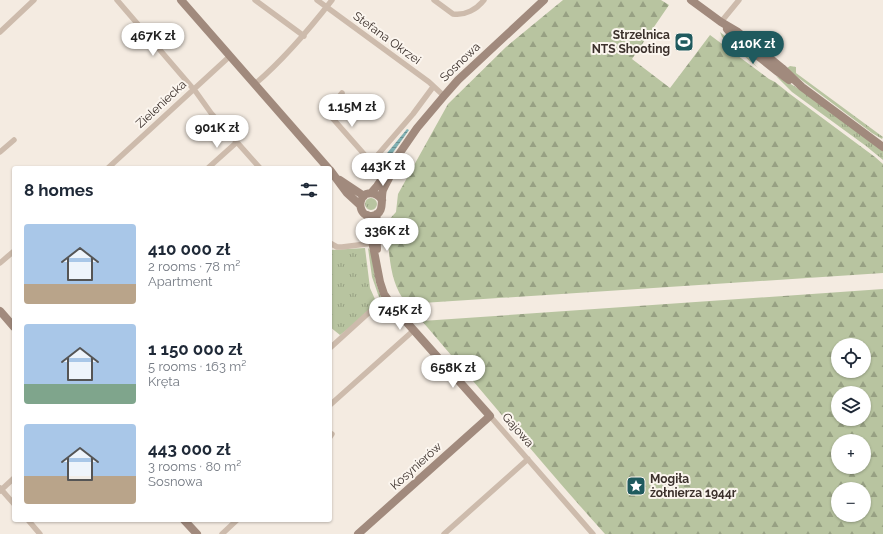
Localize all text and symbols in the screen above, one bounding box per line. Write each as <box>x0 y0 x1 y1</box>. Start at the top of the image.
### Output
street label: Stefana Okrzei <box>350 9 424 67</box>
pin: 467K zł <box>116 23 190 57</box>
text: 467K zł <box>130 28 176 43</box>
place label: Strzelnica NTS Shooting <box>592 28 670 56</box>
sports icon: Strzelnica NTS Shooting <box>673 31 695 53</box>
pin: 410K zł <box>716 31 790 65</box>
text: 410K zł <box>731 36 775 51</box>
street label: Sosnowa <box>437 40 483 84</box>
street label: Zieleniecka <box>133 77 189 131</box>
pin: 1.15M zł <box>311 94 393 128</box>
text: 1.15M zł <box>328 99 376 114</box>
pin: 901K zł <box>180 115 254 149</box>
text: 901K zł <box>195 120 239 135</box>
pin: 443K zł <box>346 153 420 187</box>
text: 443K zł <box>361 158 405 173</box>
icon: filters <box>298 179 320 201</box>
text: 8 homes <box>24 180 93 200</box>
pin: 336K zł <box>350 218 424 252</box>
text: 336K zł <box>365 223 409 238</box>
text: 410 000 zł <box>148 239 230 259</box>
icon: home <box>56 240 104 288</box>
text: 2 rooms · 78 m² <box>148 259 240 274</box>
text: Apartment <box>148 274 212 289</box>
pin: 745K zł <box>363 297 437 331</box>
text: 745K zł <box>378 302 422 317</box>
map controls <box>831 338 871 522</box>
button: locate <box>831 338 871 378</box>
text: 1 150 000 zł <box>148 339 242 359</box>
icon: home <box>56 340 104 388</box>
pin: 658K zł <box>416 355 490 389</box>
text: 5 rooms · 163 m² <box>148 359 246 374</box>
text: 658K zł <box>430 360 476 375</box>
text: Kręta <box>148 374 180 389</box>
button: layers <box>831 386 871 426</box>
street label: Gajowa <box>499 410 537 450</box>
button: + <box>831 434 871 474</box>
text: 443 000 zł <box>148 439 231 459</box>
street label: Kosynierów <box>388 439 445 493</box>
icon: home <box>56 440 104 488</box>
text: 3 rooms · 80 m² <box>148 459 241 474</box>
place label: Mogiła żołnierza 1944r <box>650 472 737 500</box>
text: Sosnowa <box>148 474 202 489</box>
place icon: Mogiła żołnierza 1944r <box>625 475 647 497</box>
button: − <box>831 482 871 522</box>

